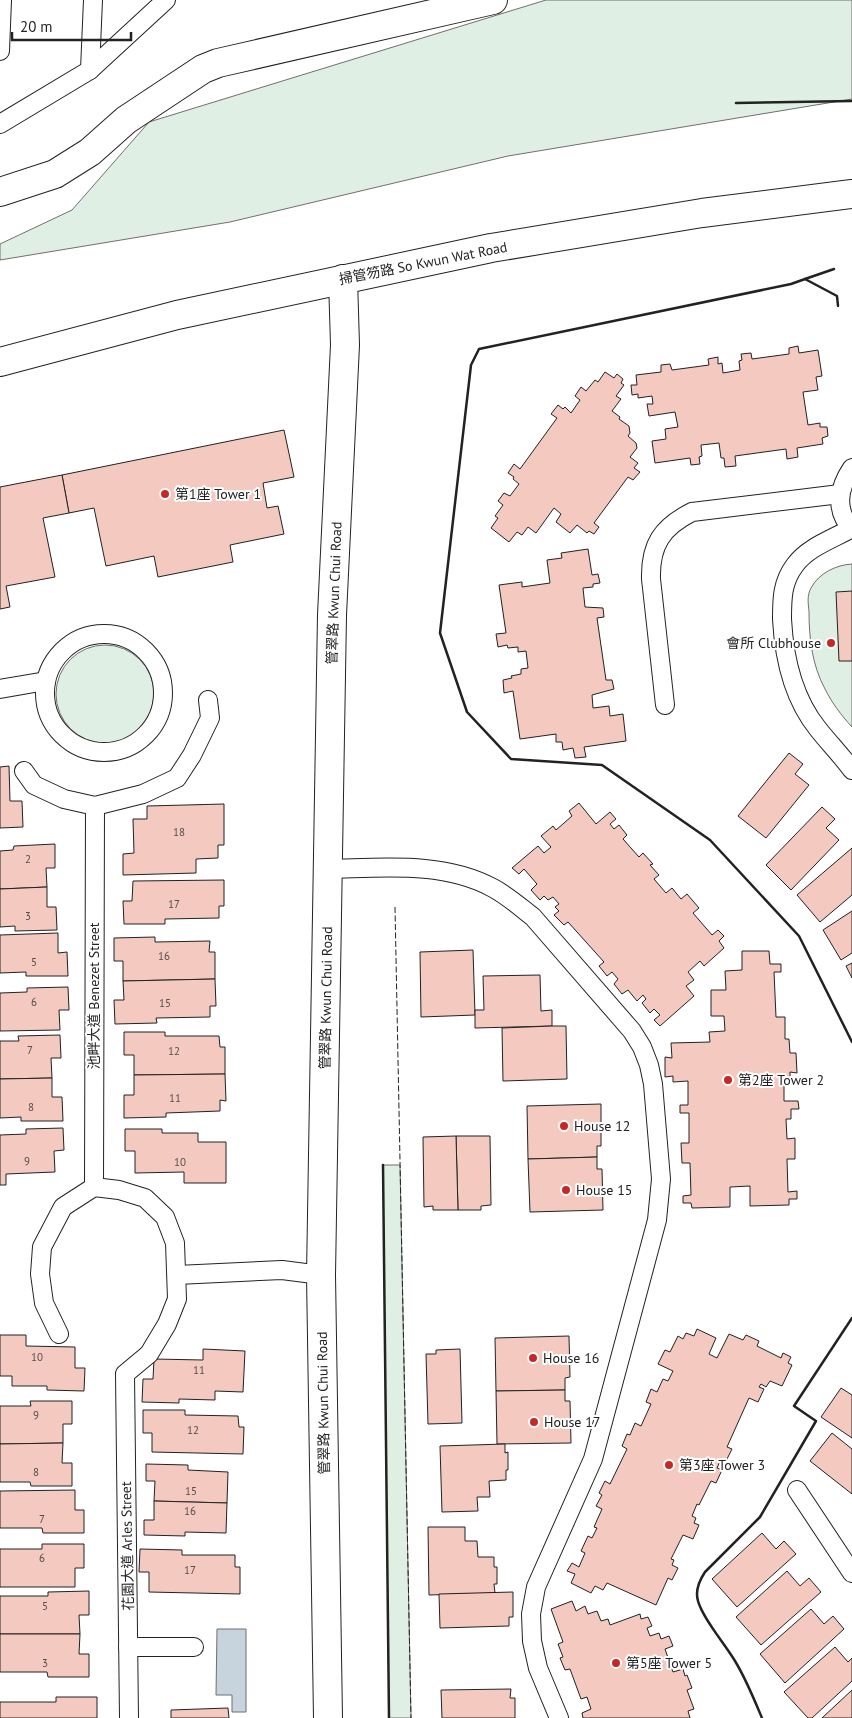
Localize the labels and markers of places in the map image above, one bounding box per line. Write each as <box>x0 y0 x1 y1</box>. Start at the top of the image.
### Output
place label: 第1座 Tower 1 <box>175 485 261 503</box>
marker: 第1座 Tower 1 <box>159 488 171 500</box>
place label: 會所 Clubhouse <box>726 634 821 652</box>
marker: 會所 Clubhouse <box>825 637 837 649</box>
place label: 第2座 Tower 2 <box>738 1071 824 1089</box>
marker: 第2座 Tower 2 <box>722 1074 734 1086</box>
place label: House 12 <box>574 1117 630 1135</box>
marker: House 12 <box>558 1120 570 1132</box>
place label: House 15 <box>576 1181 632 1199</box>
marker: House 15 <box>560 1184 572 1196</box>
place label: House 16 <box>543 1349 599 1367</box>
marker: House 16 <box>527 1352 539 1364</box>
place label: House 17 <box>544 1413 600 1431</box>
marker: House 17 <box>528 1416 540 1428</box>
place label: 第3座 Tower 3 <box>679 1456 765 1474</box>
marker: 第3座 Tower 3 <box>663 1459 675 1471</box>
place label: 第5座 Tower 5 <box>626 1654 712 1672</box>
marker: 第5座 Tower 5 <box>610 1657 622 1669</box>

